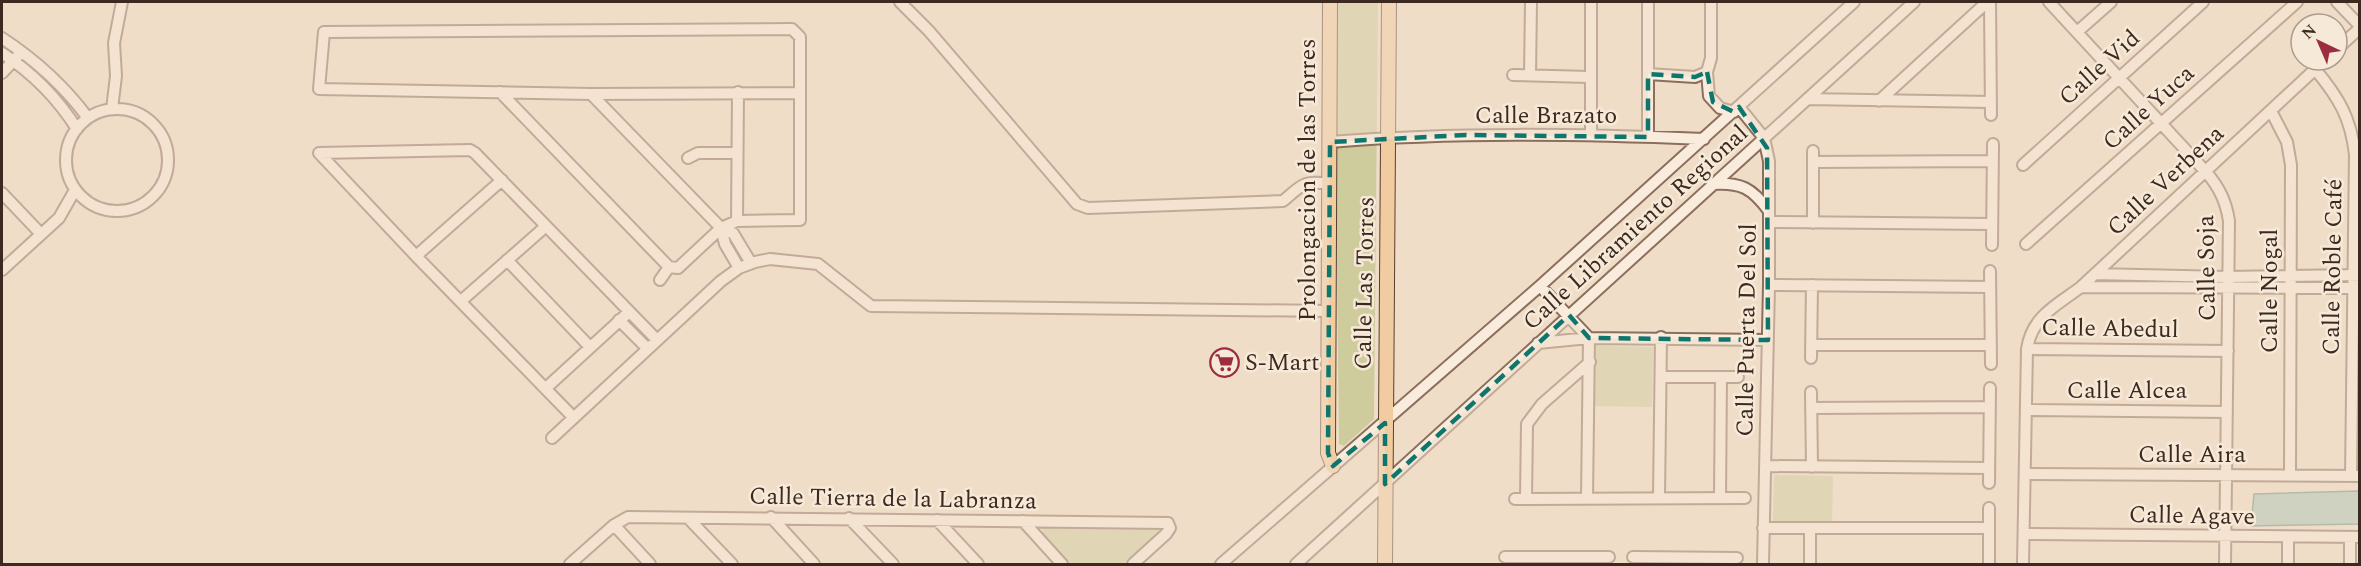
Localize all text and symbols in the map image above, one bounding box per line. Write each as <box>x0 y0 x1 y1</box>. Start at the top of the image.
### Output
north arrow <box>2289 12 2349 72</box>
text: N <box>2296 19 2322 45</box>
street label: Calle Vid <box>2051 21 2149 114</box>
street label: Prolongacion de las Torres <box>1290 38 1326 322</box>
street label: Calle Yuca <box>2094 56 2203 159</box>
street label: Calle Brazato <box>1475 98 1617 134</box>
street label: Calle Libramiento Regional <box>1515 116 1757 339</box>
street label: Calle Verbena <box>2099 117 2233 245</box>
street label: Calle Roble Café <box>2313 179 2353 355</box>
street label: Calle Las Torres <box>1345 196 1385 370</box>
street label: Calle Soja <box>2188 214 2226 321</box>
street label: Calle Puerta Del Sol <box>1727 223 1767 437</box>
street label: Calle Nogal <box>2252 229 2288 353</box>
street label: Calle Abedul <box>2041 310 2179 348</box>
place label: S-Mart <box>1245 345 1320 381</box>
supermarket icon: S-Mart <box>1208 346 1240 378</box>
street label: Calle Alcea <box>2067 373 2188 409</box>
street label: Calle Aira <box>2138 437 2246 473</box>
street label: Calle Tierra de la Labranza <box>749 478 1037 520</box>
street label: Calle Agave <box>2129 497 2255 535</box>

